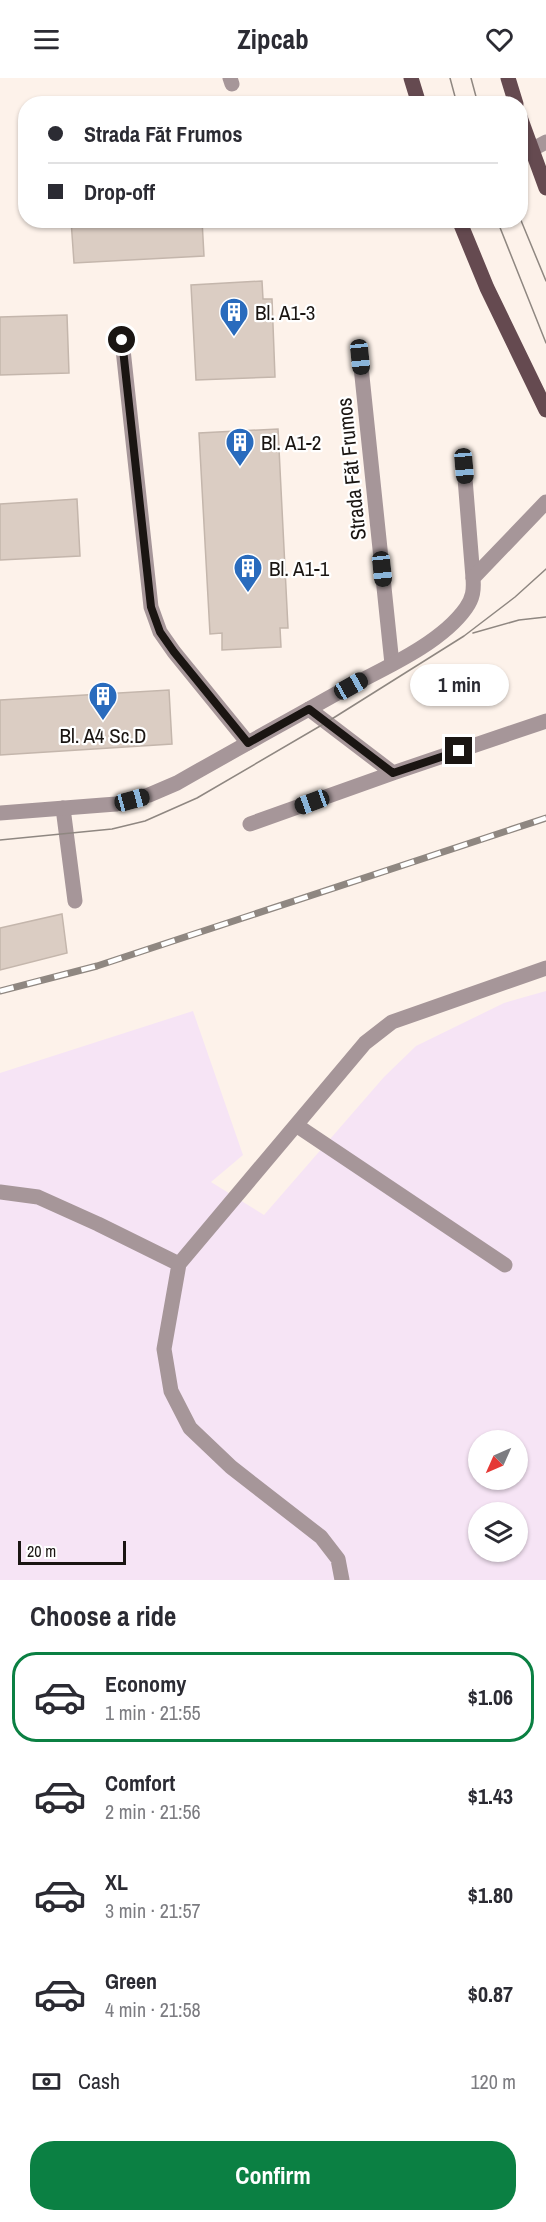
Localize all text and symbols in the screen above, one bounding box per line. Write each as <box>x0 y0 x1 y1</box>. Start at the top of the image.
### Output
text: Zipcab <box>237 21 309 57</box>
icon: menu <box>30 23 63 56</box>
icon: heart <box>483 23 516 56</box>
text: Strada Făt Frumos <box>84 119 243 149</box>
text: Drop-off <box>84 177 155 207</box>
building icon: Bl. A1-3 <box>218 296 250 338</box>
place label: Bl. A1-3 <box>255 298 315 327</box>
route start <box>108 326 135 353</box>
car <box>349 338 371 376</box>
street label: Strada Făt Frumos <box>329 397 373 541</box>
building icon: Bl. A1-2 <box>224 426 256 468</box>
place label: Bl. A1-2 <box>261 428 321 457</box>
car <box>453 447 475 485</box>
car <box>371 550 393 588</box>
building icon: Bl. A1-1 <box>232 552 264 594</box>
place label: Bl. A1-1 <box>269 554 330 583</box>
callout: 1 min <box>410 664 508 706</box>
car <box>331 669 371 703</box>
text: 1 min <box>438 671 481 698</box>
building icon: Bl. A4 Sc.D <box>87 680 119 722</box>
place label: Bl. A4 Sc.D <box>59 721 147 750</box>
route end <box>445 737 472 764</box>
car <box>112 787 152 813</box>
car <box>292 787 332 817</box>
north arrow <box>468 1430 528 1490</box>
map controls <box>468 1430 528 1562</box>
button: layers <box>468 1502 528 1562</box>
scale bar <box>18 1538 126 1566</box>
text: 20 m <box>27 1540 56 1562</box>
text: Choose a ride <box>30 1598 176 1634</box>
text: Economy <box>105 1669 186 1699</box>
icon: car <box>33 1670 87 1724</box>
text: $1.06 <box>468 1682 513 1712</box>
text: 1 min · 21:55 <box>105 1699 201 1726</box>
text: Comfort <box>105 1768 175 1798</box>
icon: car <box>33 1769 87 1823</box>
text: $1.43 <box>468 1781 513 1811</box>
text: 2 min · 21:56 <box>105 1798 201 1825</box>
text: XL <box>105 1867 128 1897</box>
icon: car <box>33 1868 87 1922</box>
text: $1.80 <box>468 1880 513 1910</box>
text: 3 min · 21:57 <box>105 1897 201 1924</box>
text: Green <box>105 1966 157 1996</box>
icon: car <box>33 1967 87 2021</box>
text: $0.87 <box>468 1979 513 2009</box>
text: 4 min · 21:58 <box>105 1996 201 2023</box>
icon: cash <box>30 2065 63 2098</box>
text: Cash <box>78 2066 120 2096</box>
text: 120 m <box>470 2068 516 2095</box>
button: Confirm <box>30 2141 516 2210</box>

